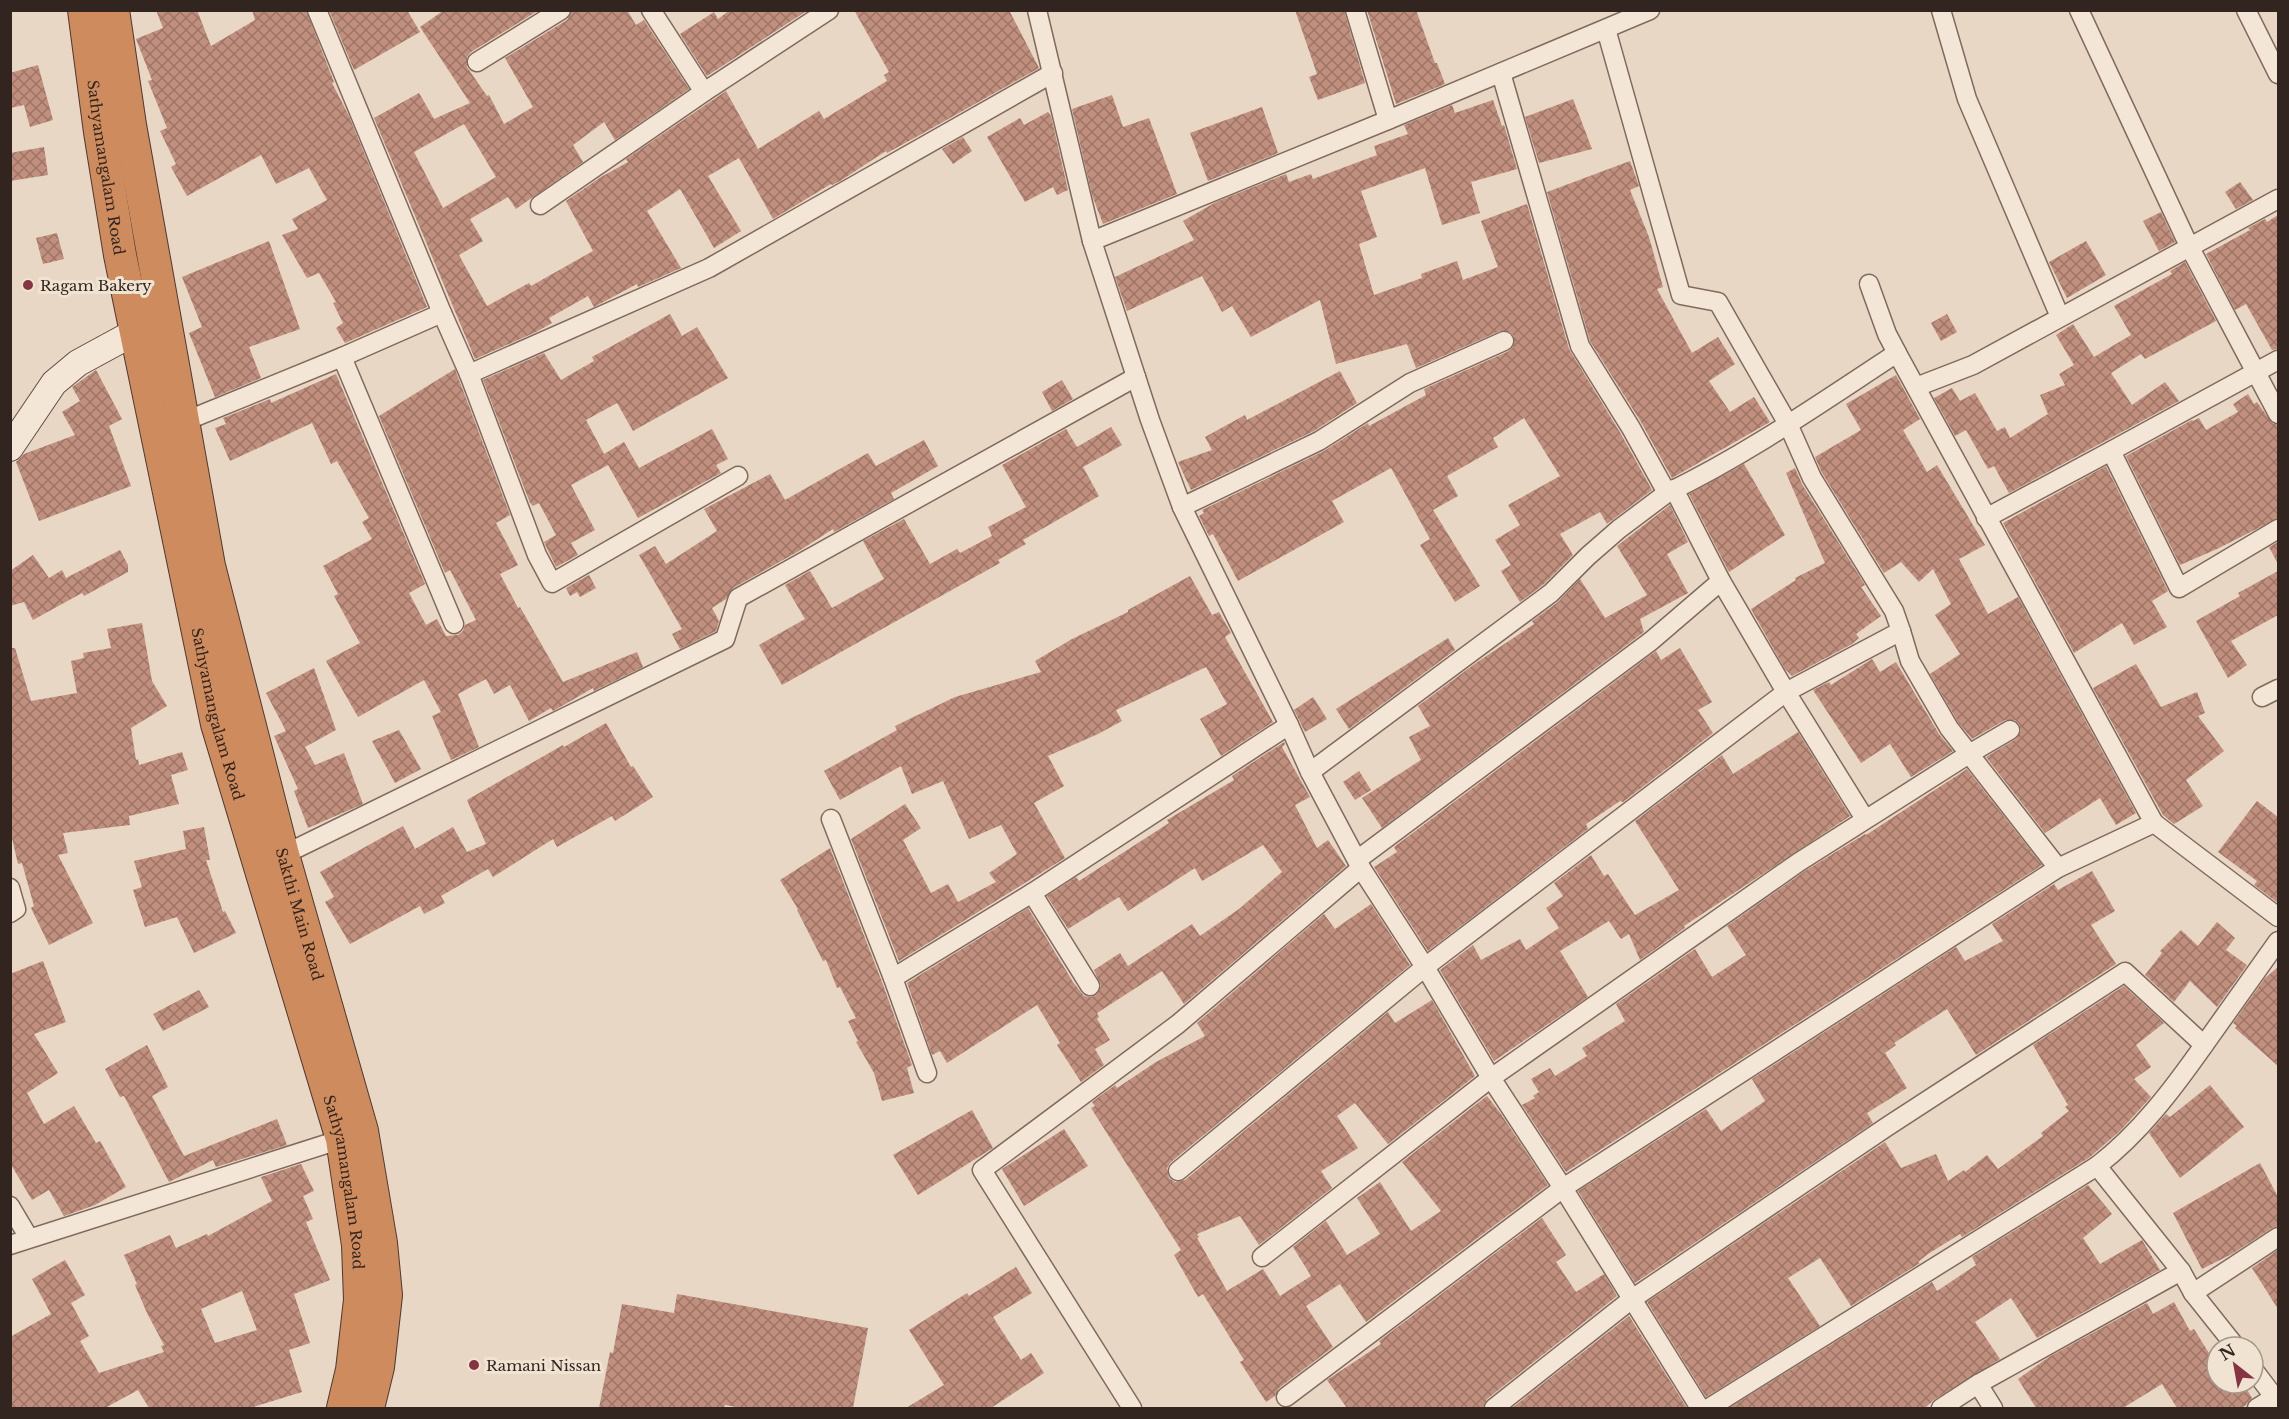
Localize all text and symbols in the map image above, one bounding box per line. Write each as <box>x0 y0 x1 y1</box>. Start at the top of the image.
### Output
street label: Sathyamangalam Road <box>84 79 129 256</box>
place label: Ragam Bakery <box>40 276 152 295</box>
marker: Ragam Bakery <box>21 278 35 292</box>
street label: Sathyamangalam Road <box>188 626 249 802</box>
street label: Sakthi Main Road <box>272 846 328 983</box>
street label: Sathyamangalam Road <box>320 1093 368 1270</box>
north arrow <box>2205 1335 2265 1395</box>
text: N <box>2216 1340 2239 1365</box>
place label: Ramani Nissan <box>486 1356 601 1375</box>
marker: Ramani Nissan <box>467 1358 481 1372</box>

